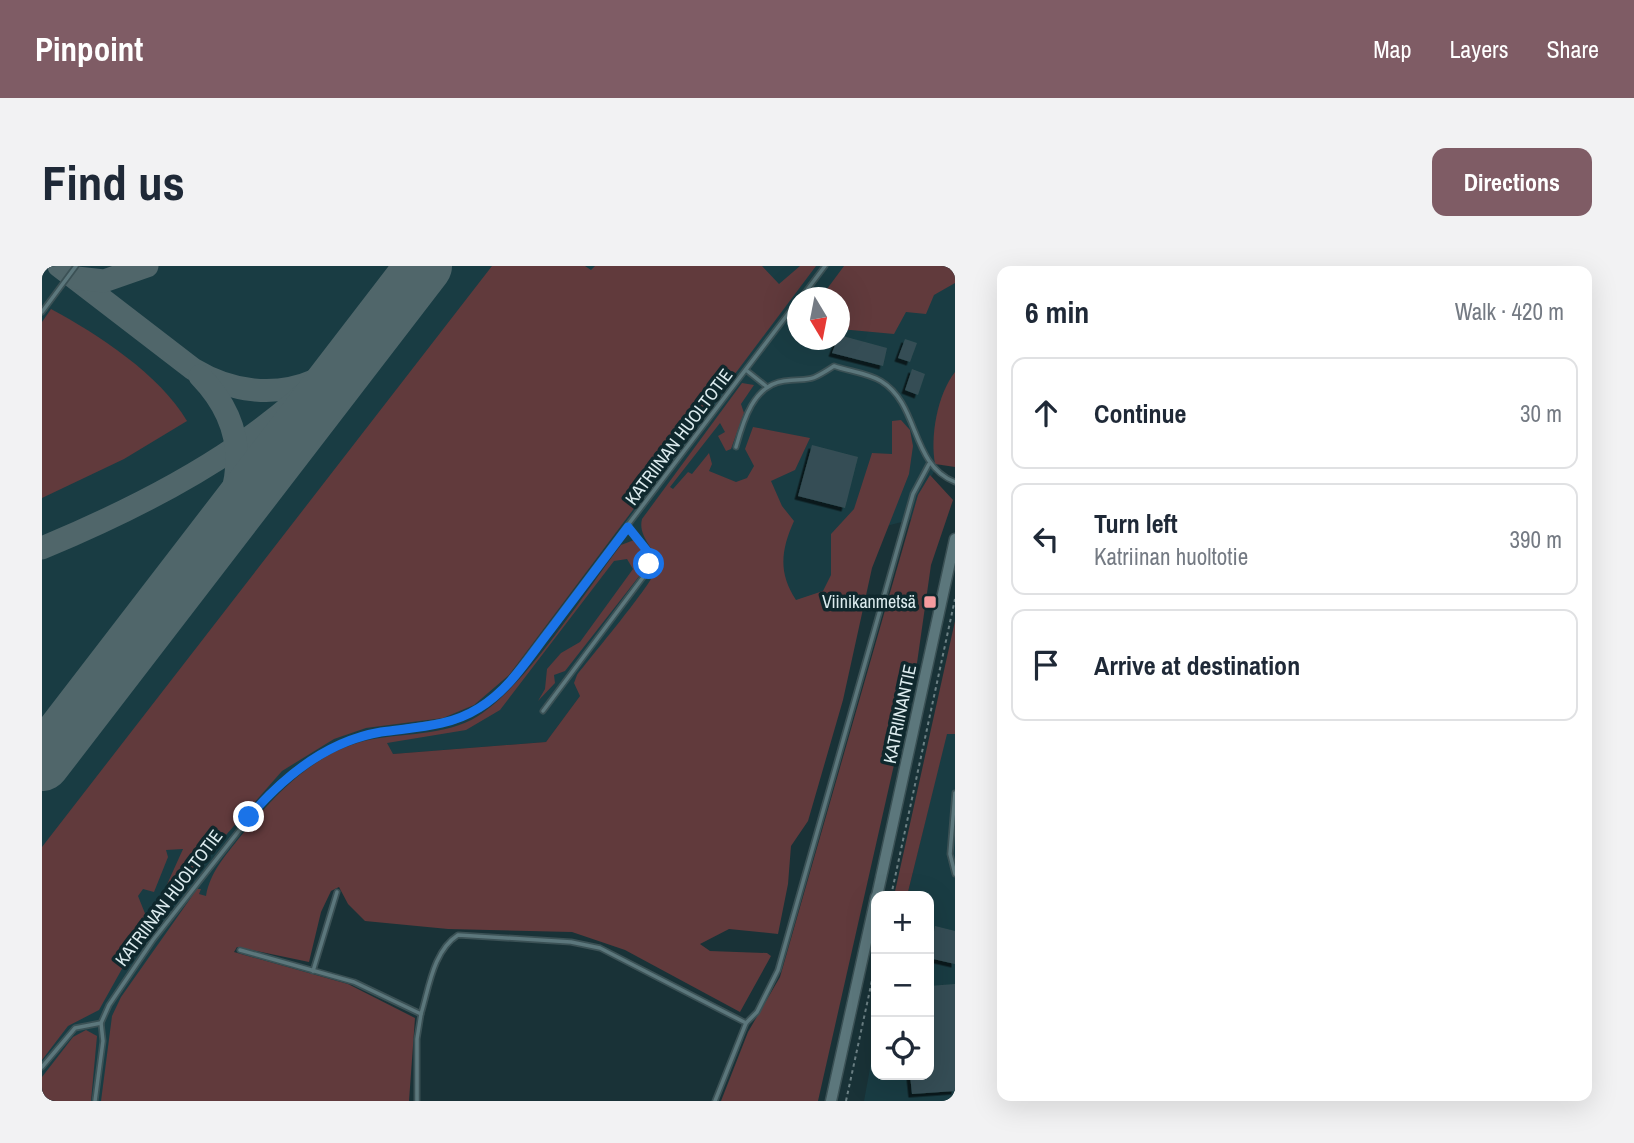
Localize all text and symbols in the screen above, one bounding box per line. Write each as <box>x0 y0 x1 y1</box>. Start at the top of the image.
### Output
text: Pinpoint <box>35 27 143 71</box>
text: Map <box>1373 33 1411 65</box>
text: Layers <box>1449 33 1508 65</box>
text: Share <box>1546 33 1599 65</box>
button: Directions <box>1432 148 1592 216</box>
text: Find us <box>42 149 185 215</box>
north arrow <box>787 287 850 350</box>
text: 6 min <box>1025 292 1089 332</box>
text: Walk · 420 m <box>1455 296 1564 327</box>
street label: KATRIINAN HUOLTOTIE <box>619 363 738 510</box>
icon: ahead <box>1027 394 1065 432</box>
text: Continue <box>1094 396 1186 431</box>
text: 30 m <box>1520 398 1562 429</box>
text: Turn left <box>1094 506 1178 541</box>
icon: left <box>1027 520 1065 558</box>
text: 390 m <box>1510 524 1562 555</box>
text: Katriinan huoltotie <box>1094 541 1248 572</box>
route start <box>633 548 664 579</box>
place label: Viinikanmetsä <box>822 589 916 614</box>
marker: Viinikanmetsä <box>922 594 938 610</box>
icon: arrive <box>1027 646 1065 684</box>
text: Arrive at destination <box>1094 648 1300 683</box>
street label: KATRIINANTIE <box>877 662 922 766</box>
route end <box>233 801 264 832</box>
street label: KATRIINAN HUOLTOTIE <box>109 824 228 971</box>
map controls <box>871 891 934 1080</box>
button: + <box>871 891 934 954</box>
button: − <box>871 954 934 1017</box>
button: locate <box>871 1017 934 1080</box>

